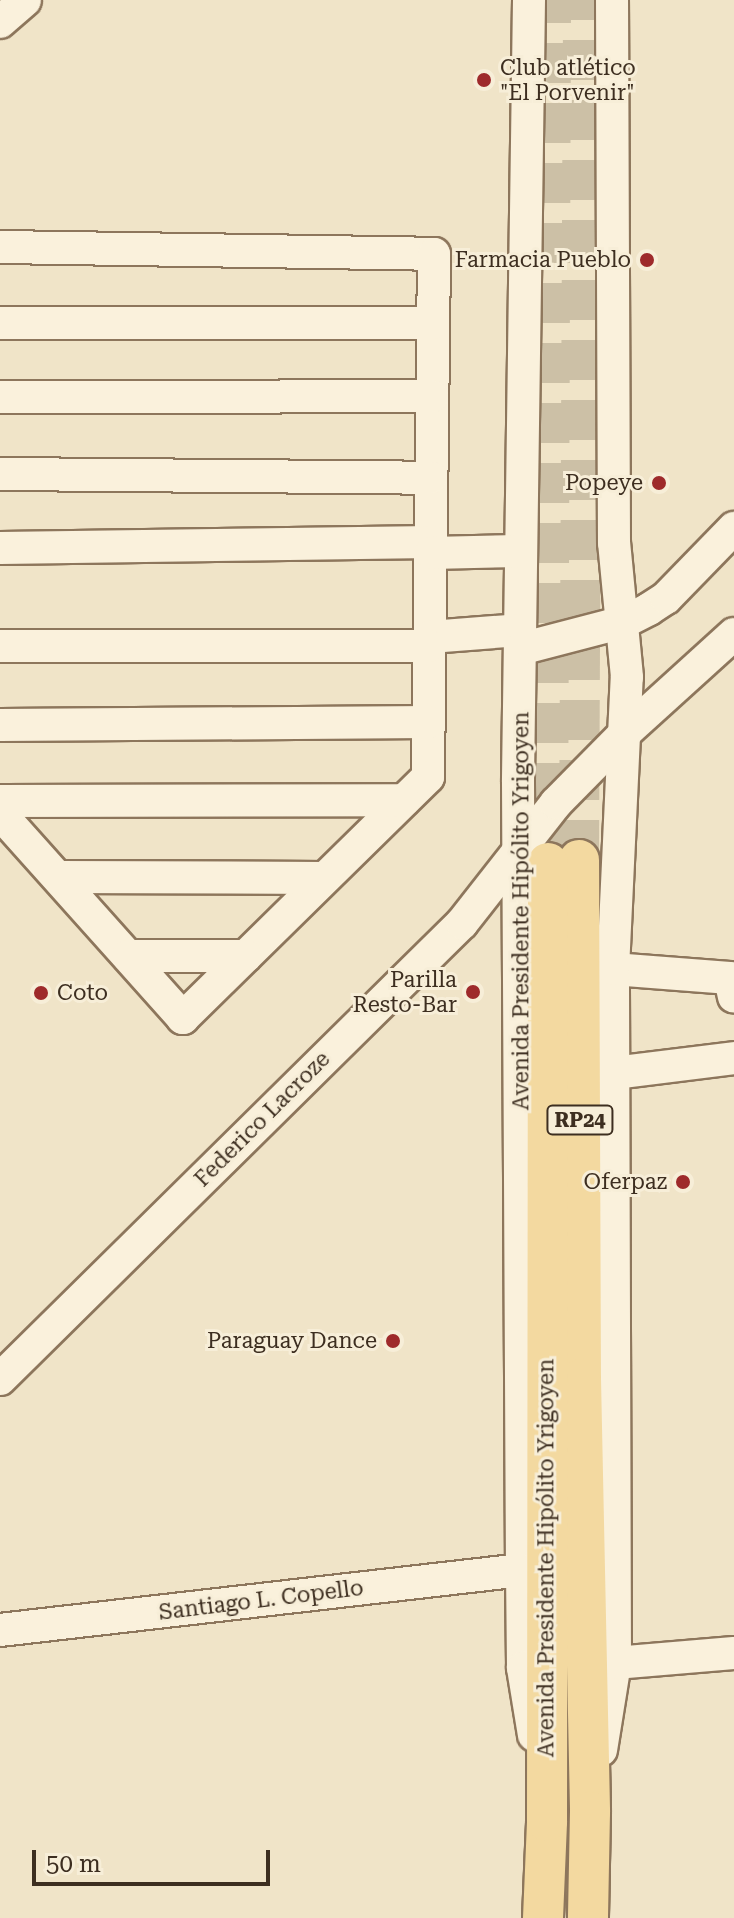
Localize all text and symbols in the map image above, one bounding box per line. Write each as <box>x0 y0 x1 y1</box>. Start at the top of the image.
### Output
place label: Club atlético "El Porvenir" <box>500 54 636 106</box>
marker: Club atlético "El Porvenir" <box>475 71 493 89</box>
place label: Farmacia Pueblo <box>455 247 631 273</box>
marker: Farmacia Pueblo <box>638 251 656 269</box>
place label: Popeye <box>565 470 643 496</box>
marker: Popeye <box>650 474 668 492</box>
street label: Avenida Presidente Hipólito Yrigoyen <box>508 712 534 1110</box>
place label: Parilla Resto-Bar <box>353 966 457 1018</box>
place label: Coto <box>57 980 108 1006</box>
marker: Parilla Resto-Bar <box>464 983 482 1001</box>
marker: Coto <box>32 984 50 1002</box>
street label: Federico Lacroze <box>189 1046 335 1192</box>
road number: RP24 <box>546 1104 614 1136</box>
place label: Oferpaz <box>583 1169 667 1195</box>
marker: Oferpaz <box>674 1173 692 1191</box>
place label: Paraguay Dance <box>207 1328 377 1354</box>
marker: Paraguay Dance <box>384 1332 402 1350</box>
street label: Avenida Presidente Hipólito Yrigoyen <box>533 1359 559 1757</box>
street label: Santiago L. Copello <box>157 1574 365 1626</box>
scale bar <box>36 1834 274 1884</box>
text: 50 m <box>46 1850 101 1878</box>

